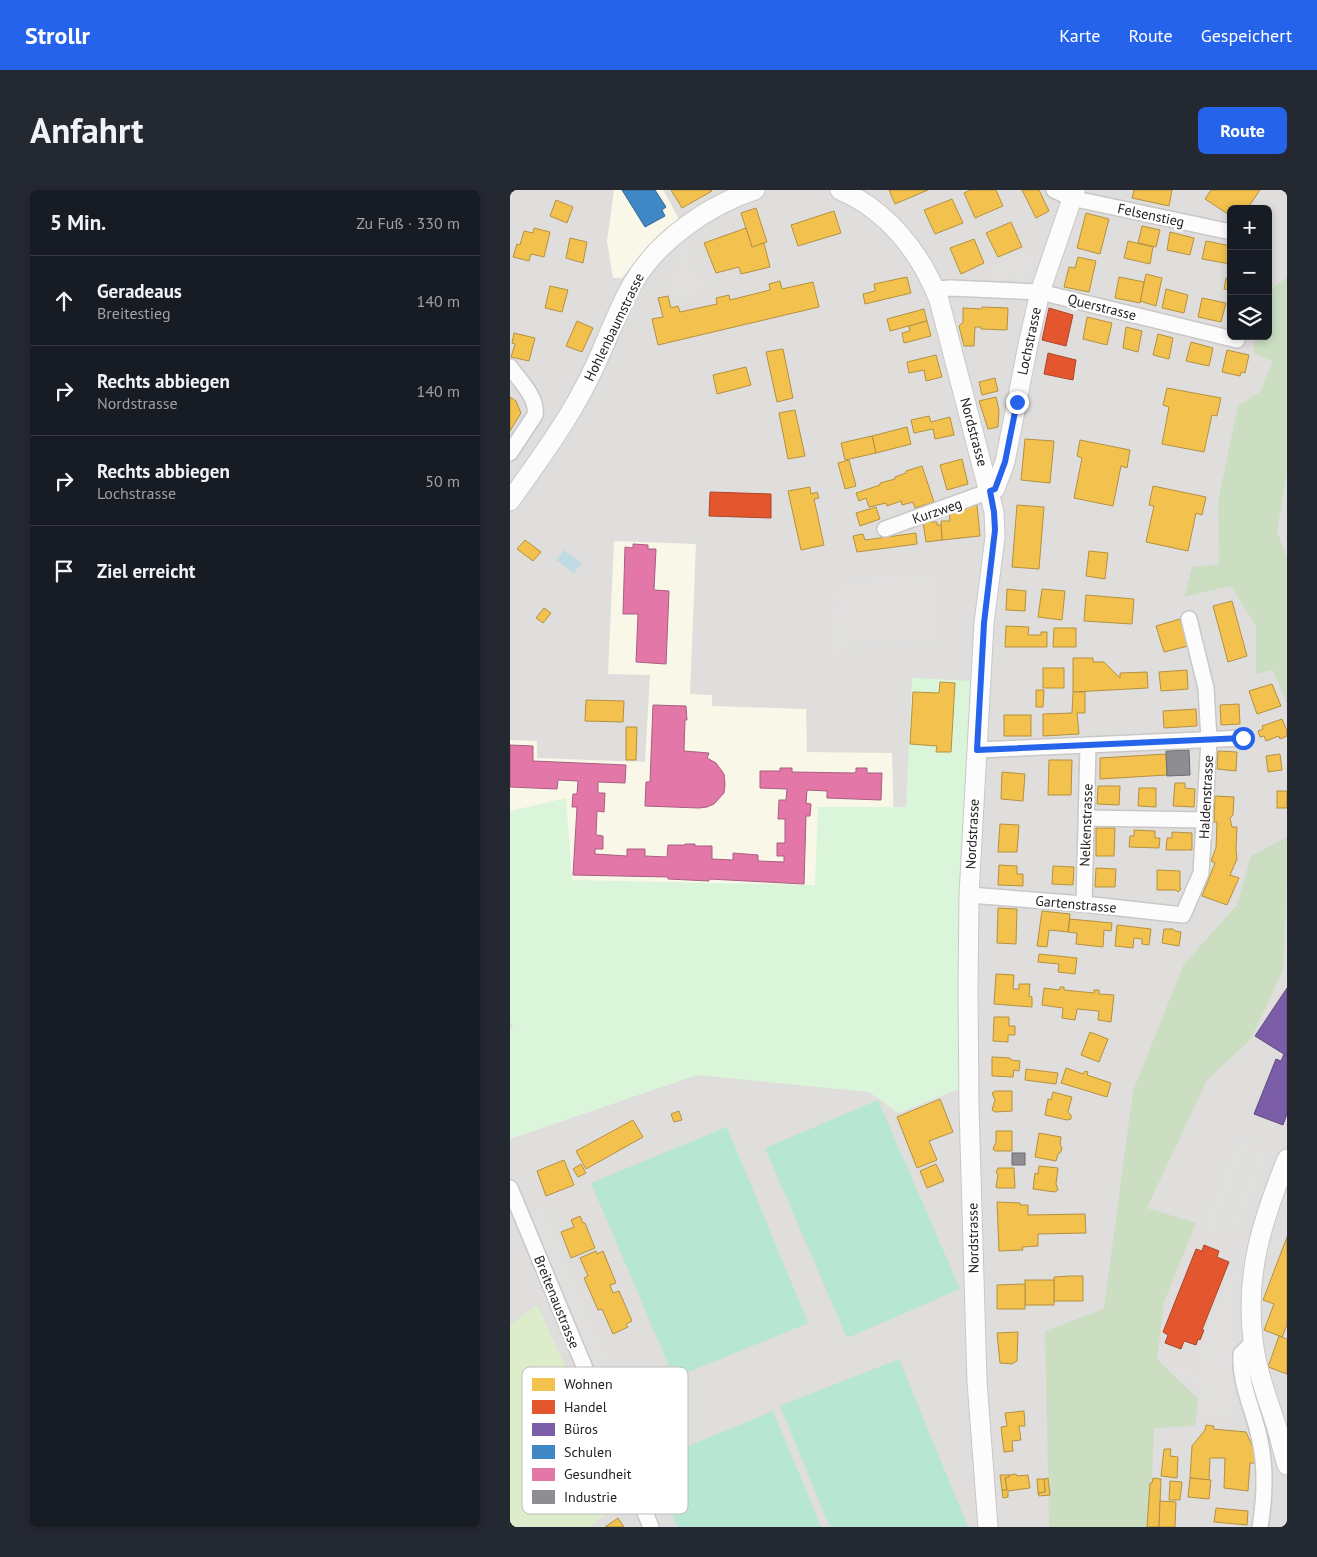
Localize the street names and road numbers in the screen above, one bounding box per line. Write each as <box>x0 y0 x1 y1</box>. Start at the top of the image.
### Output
street label: Felsenstieg <box>1116 199 1186 231</box>
street label: Hohlenbaumstrasse <box>580 270 648 384</box>
street label: Querstrasse <box>1066 290 1138 324</box>
street label: Lochstrasse <box>1013 305 1045 377</box>
street label: Nordstrasse <box>956 396 992 468</box>
street label: Kurzweg <box>910 494 964 528</box>
street label: Haldenstrasse <box>1195 755 1217 839</box>
street label: Nelkenstrasse <box>1076 783 1096 867</box>
street label: Nordstrasse <box>961 798 983 870</box>
street label: Gartenstrasse <box>1035 891 1117 917</box>
street label: Nordstrasse <box>963 1203 983 1273</box>
street label: Breitenaustrasse <box>530 1253 584 1351</box>

